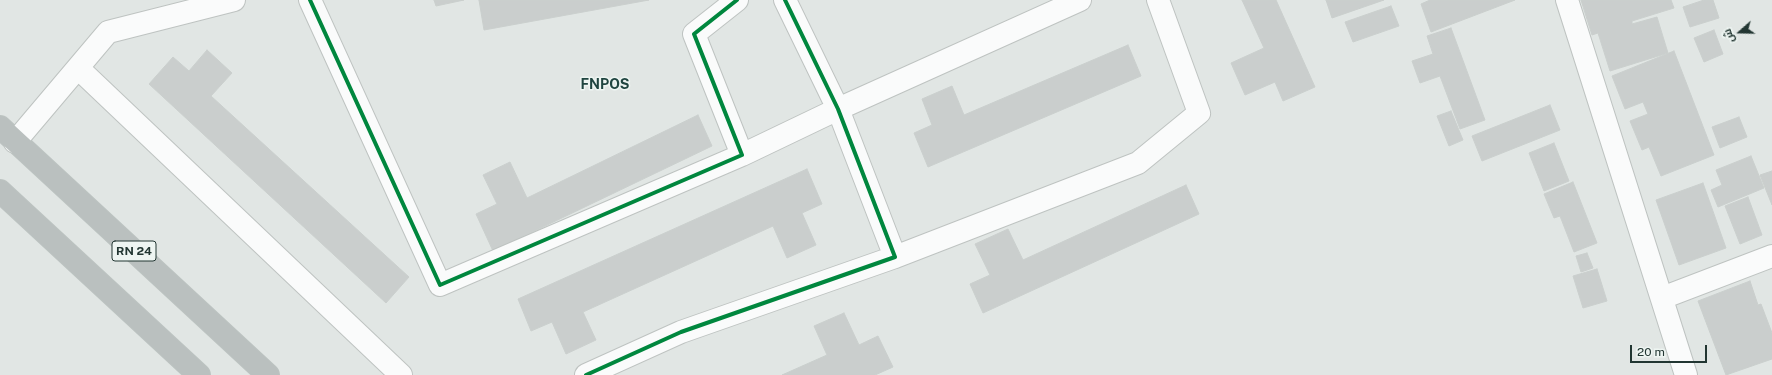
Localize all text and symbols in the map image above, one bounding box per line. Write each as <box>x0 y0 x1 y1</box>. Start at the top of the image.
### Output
north arrow <box>1720 12 1760 52</box>
text: ش <box>1721 27 1737 45</box>
district label: FNPOS <box>580 77 630 93</box>
road number: RN 24 <box>112 241 156 261</box>
scale bar <box>1632 337 1709 363</box>
text: 20 m <box>1637 345 1665 359</box>

